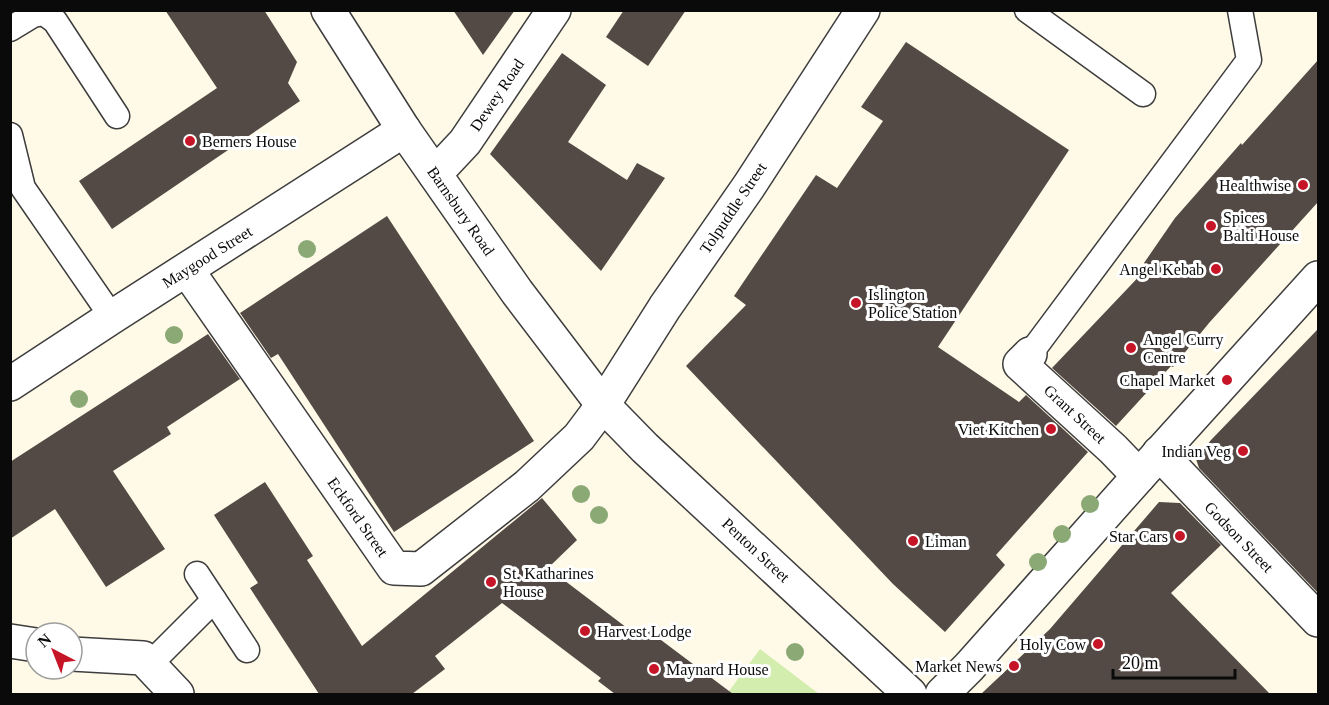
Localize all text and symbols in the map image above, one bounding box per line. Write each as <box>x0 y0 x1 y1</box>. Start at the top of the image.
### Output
street label: Dewey Road <box>467 56 528 135</box>
place label: Berners House <box>202 133 297 150</box>
marker: Berners House <box>183 134 197 148</box>
street label: Tolpuddle Street <box>696 159 771 257</box>
street label: Barnsbury Road <box>423 163 498 259</box>
place label: Healthwise <box>1219 177 1291 194</box>
marker: Healthwise <box>1296 178 1310 192</box>
place label: Spices Balti House <box>1223 209 1299 244</box>
marker: Spices Balti House <box>1204 219 1218 233</box>
street label: Maygood Street <box>159 222 256 292</box>
place label: Angel Kebab <box>1119 261 1204 279</box>
marker: Angel Kebab <box>1209 262 1223 276</box>
place label: Islington Police Station <box>868 286 957 321</box>
marker: Islington Police Station <box>849 296 863 310</box>
place label: Angel Curry Centre <box>1143 331 1223 366</box>
marker: Angel Curry Centre <box>1124 341 1138 355</box>
place label: Chapel Market <box>1119 372 1216 390</box>
marker: Chapel Market <box>1220 373 1234 387</box>
street label: Grant Street <box>1041 381 1110 447</box>
place label: Viet Kitchen <box>958 421 1039 438</box>
marker: Viet Kitchen <box>1044 422 1058 436</box>
place label: Indian Veg <box>1162 443 1231 461</box>
marker: Indian Veg <box>1236 444 1250 458</box>
street label: Eckford Street <box>324 474 392 560</box>
street label: Godson Street <box>1201 498 1277 576</box>
street label: Penton Street <box>719 515 794 586</box>
place label: Star Cars <box>1109 528 1168 545</box>
marker: Star Cars <box>1173 529 1187 543</box>
place label: Liman <box>925 533 967 550</box>
marker: Liman <box>906 534 920 548</box>
place label: St. Katharines House <box>503 565 594 600</box>
marker: St. Katharines House <box>484 575 498 589</box>
north arrow <box>24 621 84 681</box>
place label: Harvest Lodge <box>597 623 692 641</box>
marker: Harvest Lodge <box>578 624 592 638</box>
text: N <box>34 630 55 650</box>
place label: Holy Cow <box>1020 636 1086 654</box>
marker: Holy Cow <box>1091 637 1105 651</box>
scale bar <box>1113 642 1234 680</box>
text: 20 m <box>1122 653 1159 673</box>
place label: Market News <box>915 658 1002 675</box>
marker: Market News <box>1007 659 1021 673</box>
place label: Maynard House <box>666 661 769 679</box>
marker: Maynard House <box>647 662 661 676</box>

